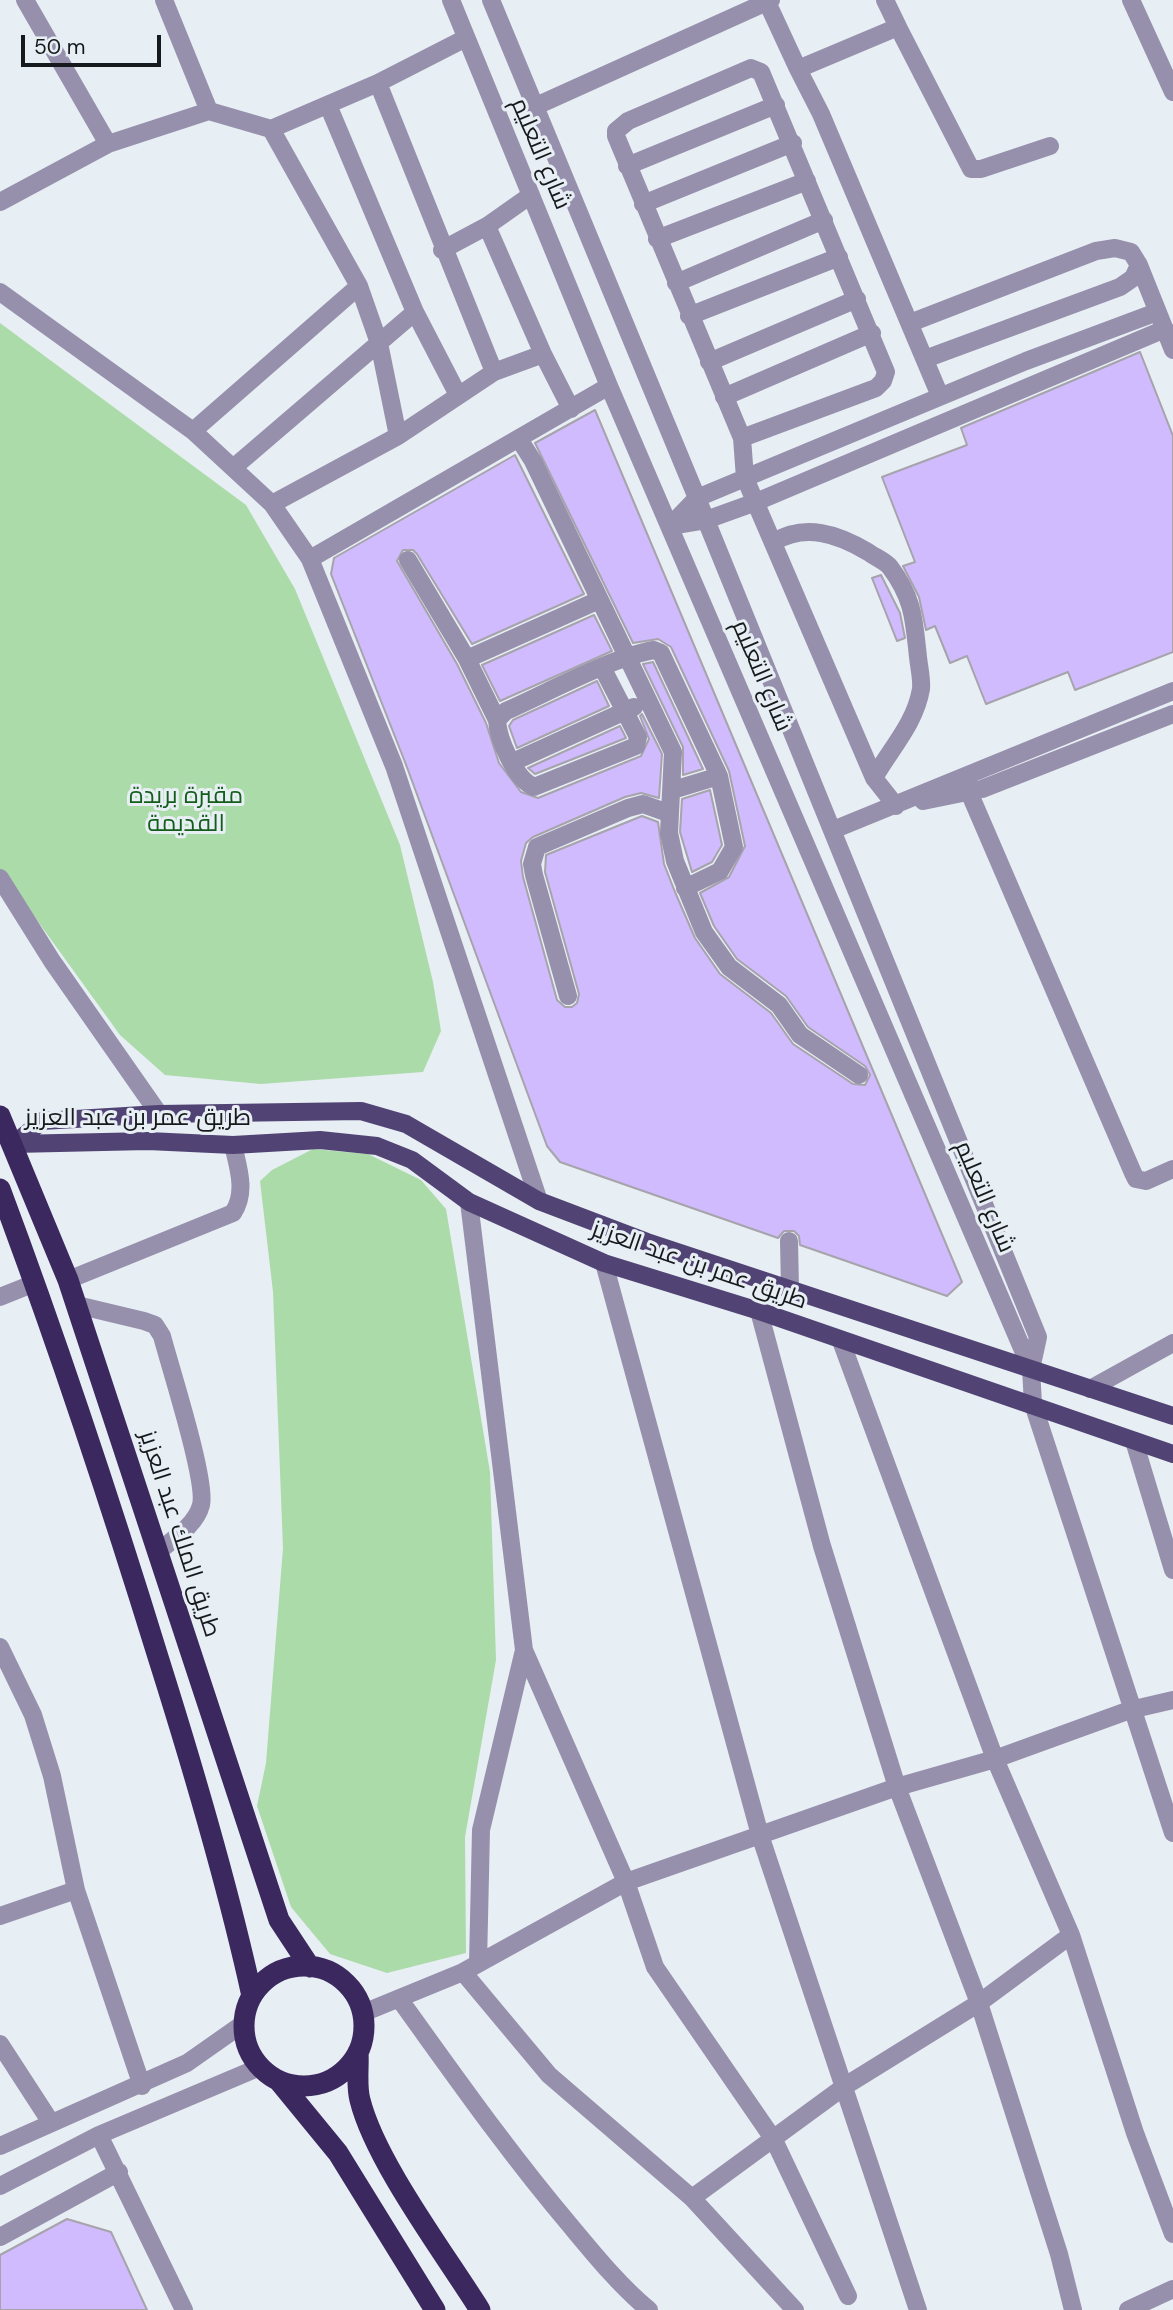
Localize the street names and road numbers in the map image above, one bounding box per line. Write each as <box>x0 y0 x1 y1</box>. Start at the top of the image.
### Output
street label: شارع التعليم <box>504 94 576 214</box>
street label: شارع التعليم <box>725 616 797 736</box>
street label: طريق عمر بن عبد العزيز <box>25 1105 251 1133</box>
street label: شارع التعليم <box>948 1137 1020 1257</box>
street label: طريق عمر بن عبد العزيز <box>587 1216 811 1316</box>
street label: طريق الملك عبد العزيز <box>132 1427 226 1641</box>

